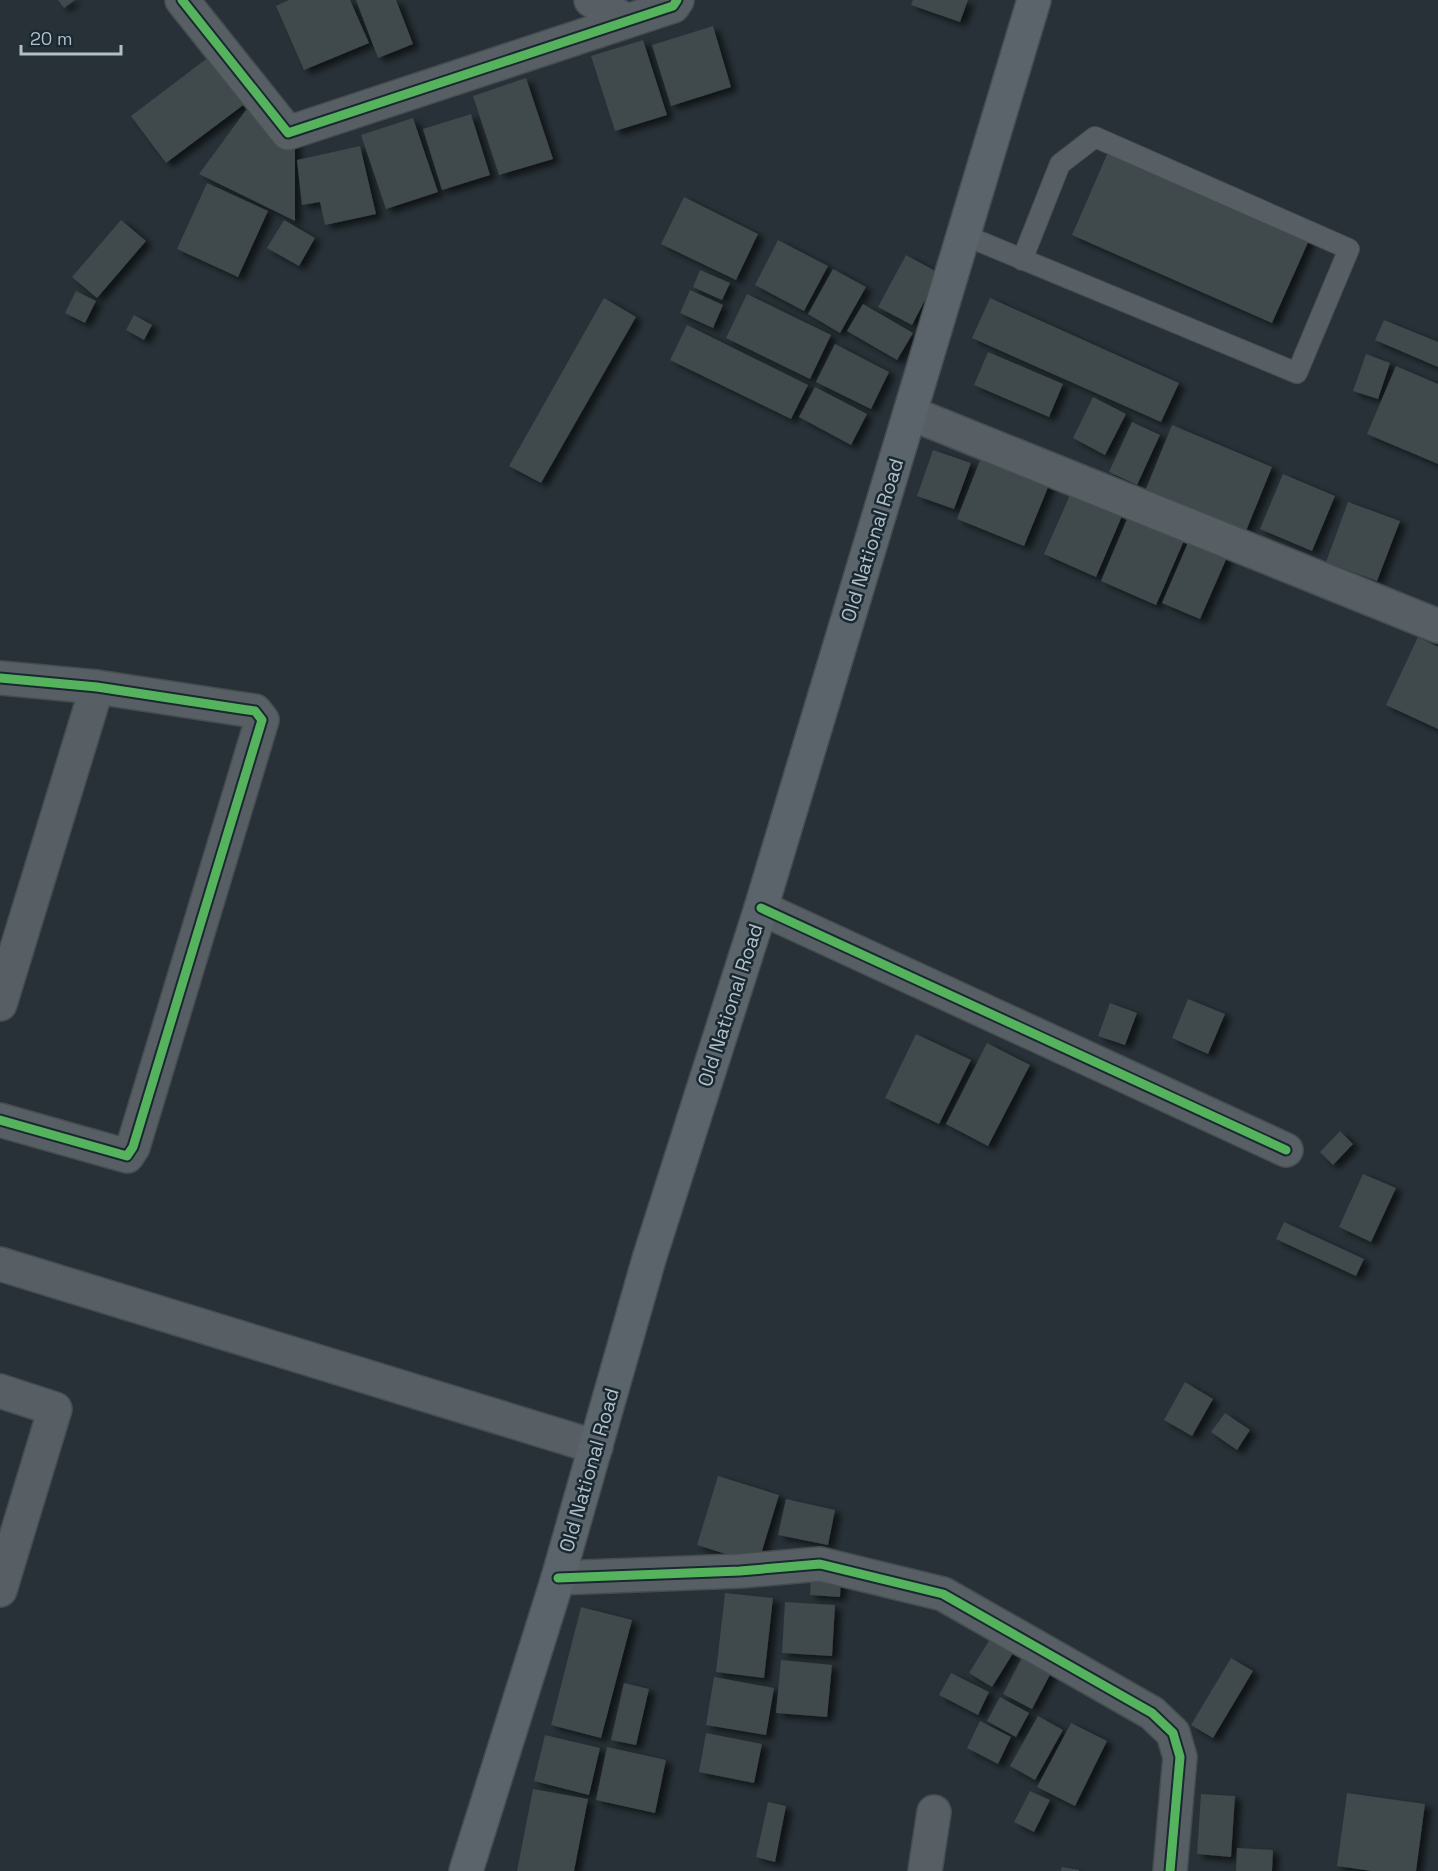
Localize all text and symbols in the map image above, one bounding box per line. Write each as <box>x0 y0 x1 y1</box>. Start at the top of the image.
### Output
scale bar <box>21 18 122 56</box>
text: 20 m <box>30 27 73 50</box>
street label: Old National Road <box>835 455 909 625</box>
street label: Old National Road <box>691 920 769 1090</box>
street label: Old National Road <box>553 1385 625 1555</box>

